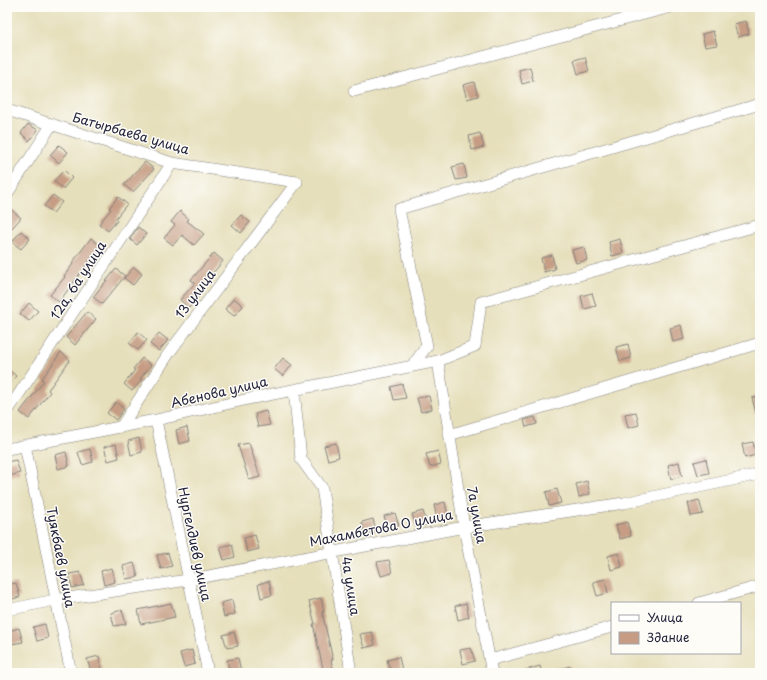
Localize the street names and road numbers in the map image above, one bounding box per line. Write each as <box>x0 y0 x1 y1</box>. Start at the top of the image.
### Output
street label: Батырбаева улица <box>70 107 193 159</box>
street label: 12а, 6а улица <box>45 236 111 323</box>
street label: 13 улица <box>170 265 220 322</box>
street label: Абенова улица <box>169 371 270 412</box>
street label: Нургелдиев улица <box>174 485 217 604</box>
street label: 7а улица <box>463 485 492 546</box>
street label: Махамбетова О улица <box>308 504 455 551</box>
street label: Туякбаев улица <box>42 505 81 610</box>
street label: 4а улица <box>337 555 366 617</box>

